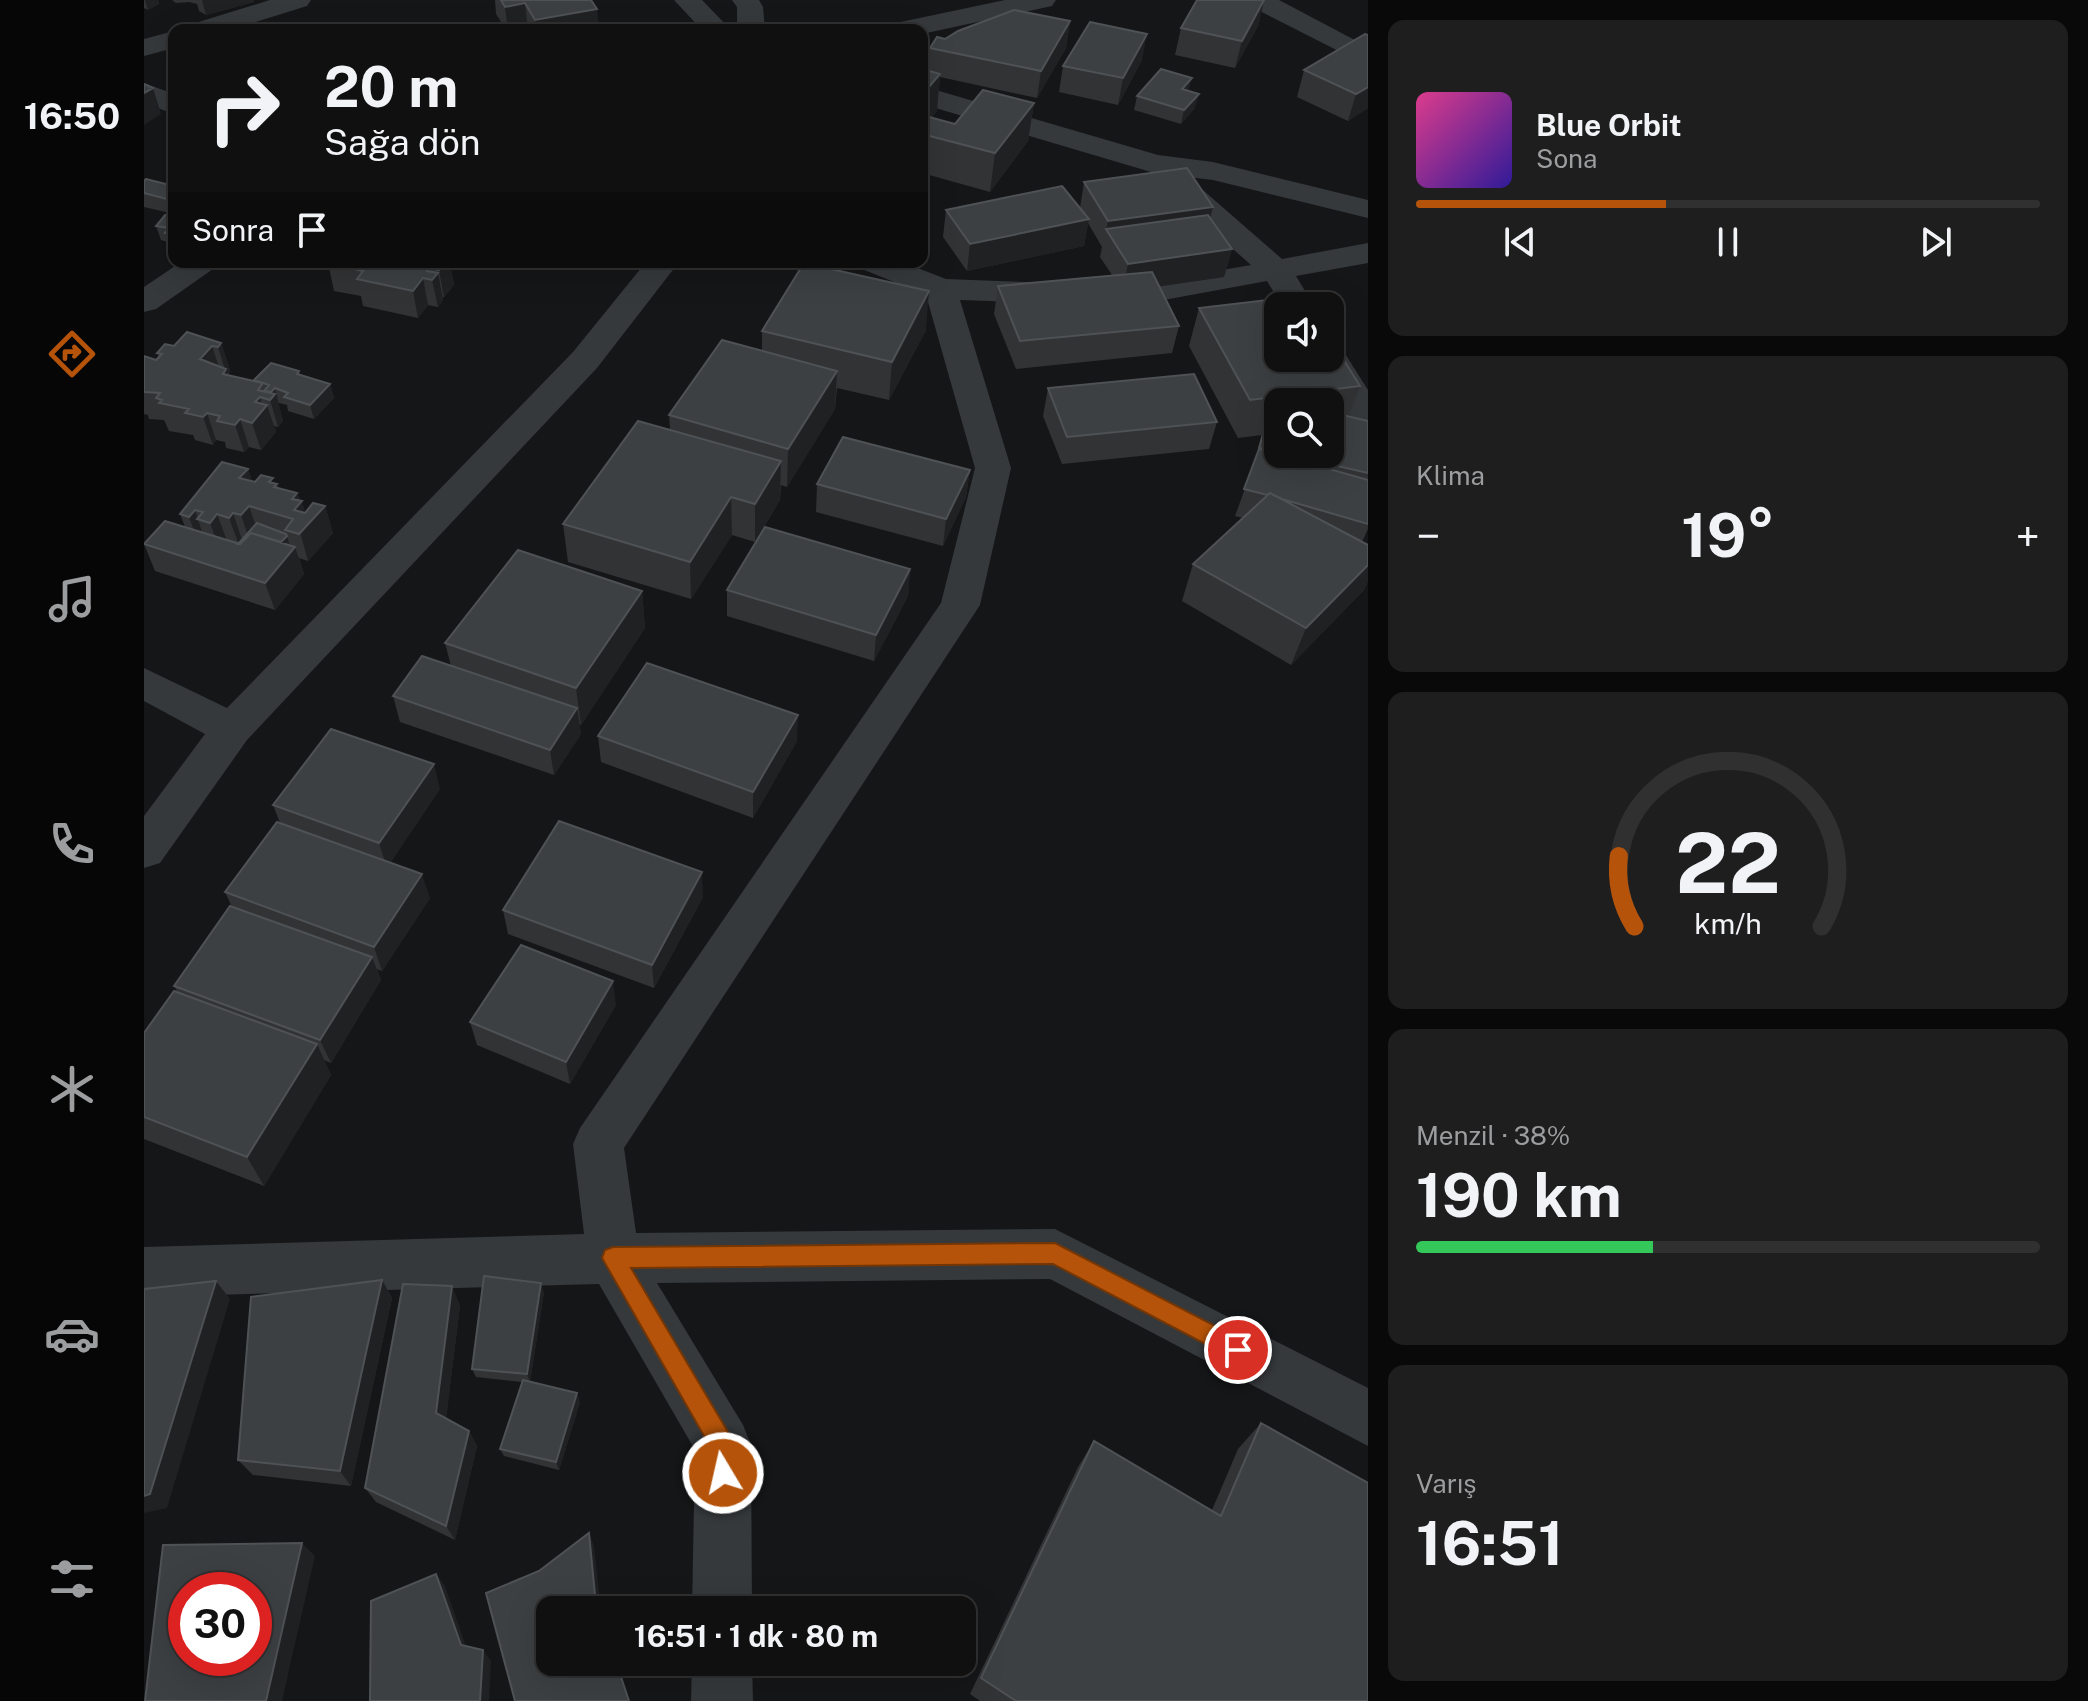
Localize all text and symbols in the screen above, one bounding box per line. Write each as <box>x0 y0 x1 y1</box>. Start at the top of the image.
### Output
text: 20 m <box>324 54 458 120</box>
icon: right <box>192 56 296 160</box>
text: 16:50 <box>24 95 120 137</box>
text: Blue Orbit <box>1536 107 1681 143</box>
text: Sağa dön <box>324 121 481 163</box>
text: Sona <box>1536 143 1597 174</box>
icon: arrive <box>290 208 334 252</box>
text: Sonra <box>192 212 274 248</box>
icon: previous <box>1498 220 1542 264</box>
icon: pause <box>1706 220 1750 264</box>
icon: next <box>1914 220 1958 264</box>
map controls <box>1264 292 1344 468</box>
button: sound <box>1264 292 1344 372</box>
icon: directions <box>44 326 100 382</box>
button: search <box>1264 388 1344 468</box>
text: Klima <box>1416 460 1485 491</box>
text: 19° <box>1681 500 1775 571</box>
text: − <box>1416 510 1440 562</box>
text: + <box>2016 510 2040 562</box>
icon: music <box>44 571 100 627</box>
text: 22 <box>1675 813 1781 911</box>
icon: phone <box>44 816 100 872</box>
text: km/h <box>1694 907 1762 940</box>
icon: climate <box>44 1061 100 1117</box>
text: Menzil · 38% <box>1416 1120 1570 1151</box>
text: 190 km <box>1416 1160 1622 1231</box>
icon: car <box>44 1306 100 1362</box>
pin <box>1204 1316 1272 1384</box>
icon: arrive <box>1216 1328 1260 1372</box>
position arrow <box>681 1431 765 1515</box>
text: Varış <box>1416 1468 1476 1499</box>
text: 16:51 <box>1416 1508 1564 1579</box>
icon: filters <box>44 1551 100 1607</box>
speed limit sign: 30 <box>168 1572 272 1676</box>
text: 16:51 · 1 dk · 80 m <box>634 1618 878 1654</box>

